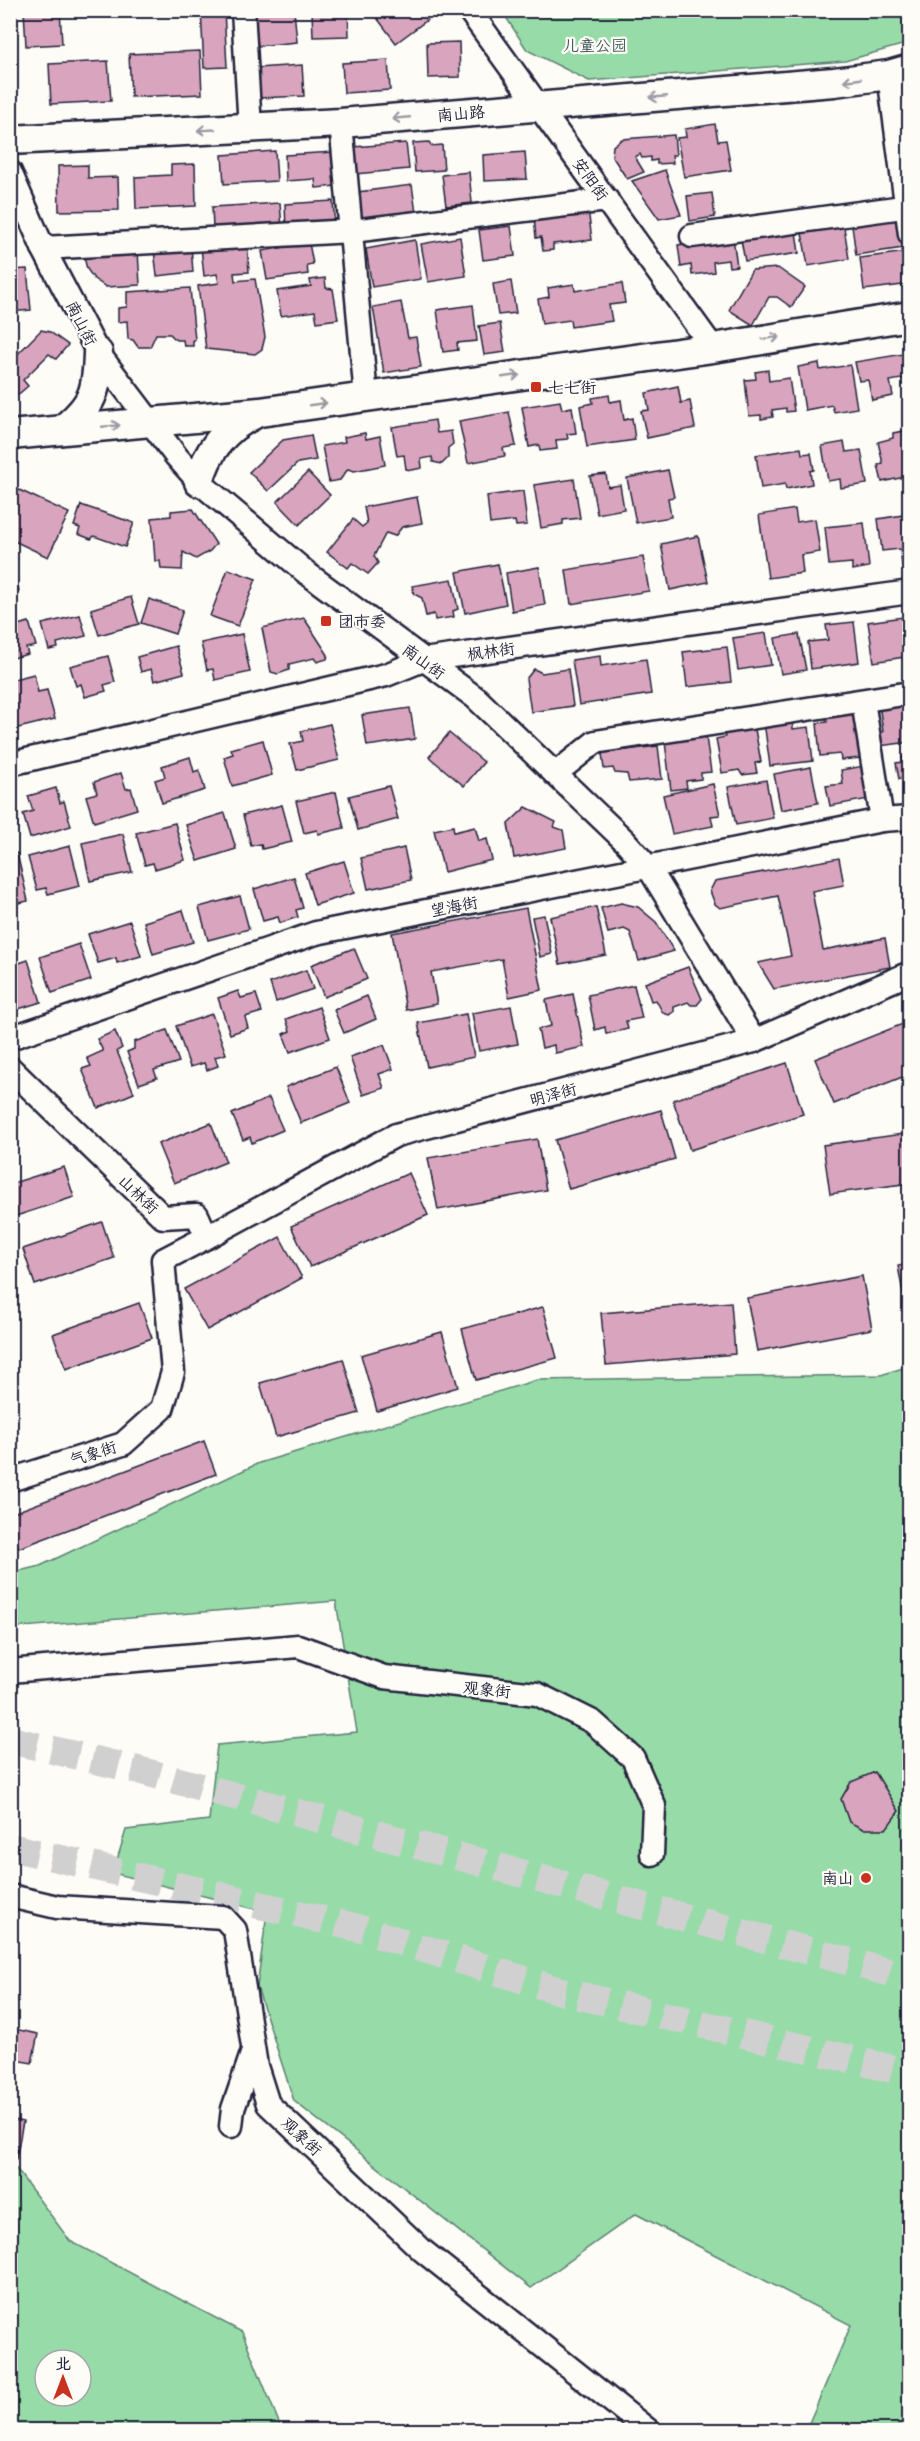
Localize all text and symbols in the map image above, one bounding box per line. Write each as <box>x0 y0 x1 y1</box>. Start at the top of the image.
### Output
park label: 儿童公园 <box>563 35 627 55</box>
one-way arrow <box>843 74 863 85</box>
one-way arrow <box>649 91 668 102</box>
street label: 南山路 <box>436 101 486 125</box>
one-way arrow <box>391 113 411 124</box>
one-way arrow <box>197 124 217 135</box>
street label: 安阳街 <box>569 154 613 204</box>
street label: 南山街 <box>62 297 102 349</box>
one-way arrow <box>761 333 780 344</box>
one-way arrow <box>501 371 521 382</box>
place label: 七七街 <box>548 377 596 397</box>
marker: 七七街 <box>529 380 543 394</box>
one-way arrow <box>308 398 328 409</box>
one-way arrow <box>100 420 120 431</box>
place label: 团市委 <box>338 611 386 631</box>
marker: 团市委 <box>319 614 333 628</box>
street label: 枫林街 <box>466 638 516 664</box>
street label: 南山街 <box>399 639 449 683</box>
street label: 望海街 <box>429 892 479 920</box>
street label: 明泽街 <box>527 1078 579 1110</box>
street label: 山林街 <box>115 1170 163 1218</box>
street label: 气象街 <box>67 1436 119 1470</box>
street label: 观象街 <box>462 1677 512 1701</box>
place label: 南山 <box>822 1868 854 1888</box>
marker: 南山 <box>859 1871 873 1885</box>
street label: 观象街 <box>278 2112 326 2160</box>
north arrow <box>33 2348 93 2408</box>
text: 北 <box>55 2353 71 2373</box>

